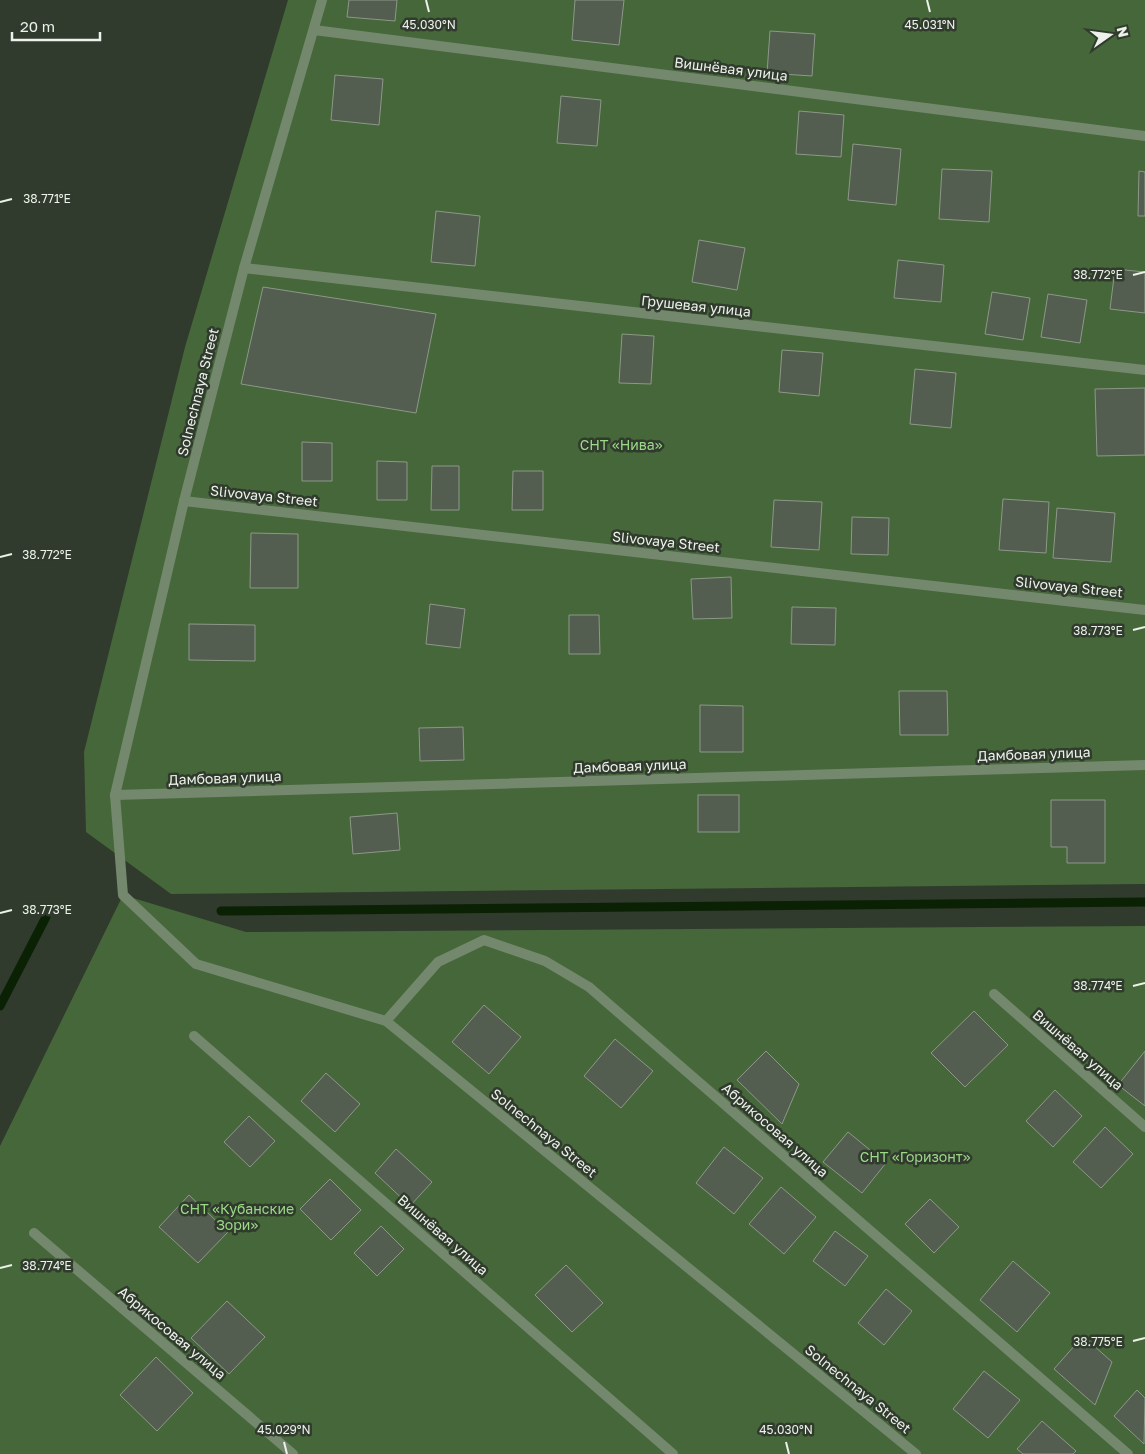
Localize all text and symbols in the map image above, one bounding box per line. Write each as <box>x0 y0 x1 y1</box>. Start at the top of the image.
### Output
scale bar <box>12 10 100 42</box>
north arrow <box>1085 10 1135 60</box>
text: 20 m <box>20 17 55 35</box>
text: 45.030°N <box>402 17 456 32</box>
text: 45.031°N <box>904 17 956 32</box>
text: N <box>1114 25 1133 39</box>
street label: Вишнёвая улица <box>673 53 789 84</box>
text: 38.771°E <box>23 191 71 206</box>
text: 38.772°E <box>1073 267 1123 282</box>
street label: Грушевая улица <box>640 291 752 320</box>
street label: Solnechnaya Street <box>173 326 222 458</box>
park label: СНТ «Нива» <box>580 436 663 453</box>
street label: Slivovaya Street <box>209 481 319 510</box>
street label: Slivovaya Street <box>611 527 721 556</box>
text: 38.772°E <box>22 547 72 562</box>
street label: Slivovaya Street <box>1014 572 1124 601</box>
text: 38.773°E <box>1073 623 1123 638</box>
street label: Дамбовая улица <box>977 743 1091 764</box>
street label: Дамбовая улица <box>573 755 687 776</box>
street label: Дамбовая улица <box>168 767 282 788</box>
text: 38.773°E <box>22 902 72 917</box>
text: 38.774°E <box>1073 978 1123 993</box>
street label: Вишнёвая улица <box>1030 1006 1127 1094</box>
street label: Абрикосовая улица <box>719 1079 832 1180</box>
street label: Solnechnaya Street <box>488 1085 601 1181</box>
park label: СНТ «Горизонт» <box>860 1148 971 1165</box>
street label: Вишнёвая улица <box>395 1191 492 1279</box>
park label: СНТ «Кубанские Зори» <box>180 1200 294 1233</box>
text: 38.774°E <box>22 1258 72 1273</box>
street label: Абрикосовая улица <box>115 1283 230 1383</box>
text: 38.775°E <box>1073 1334 1123 1349</box>
street label: Solnechnaya Street <box>802 1341 915 1437</box>
text: 45.029°N <box>257 1422 311 1437</box>
text: 45.030°N <box>759 1422 813 1437</box>

